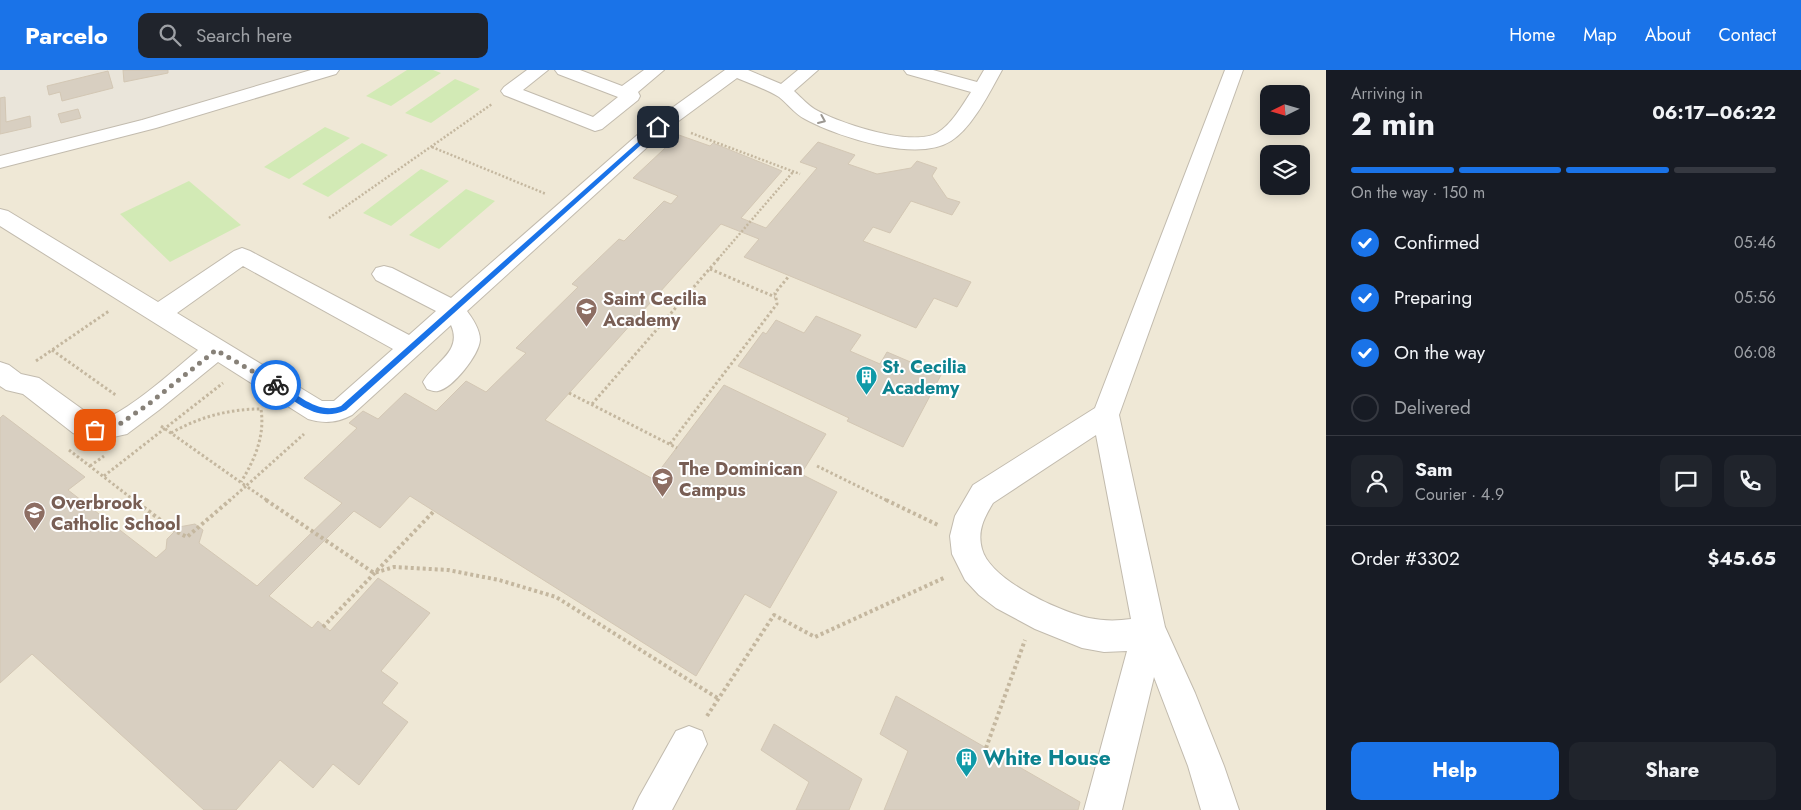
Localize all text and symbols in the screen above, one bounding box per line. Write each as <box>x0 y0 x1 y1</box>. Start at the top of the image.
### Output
search box <box>138 13 488 58</box>
text: Parcelo <box>25 18 108 53</box>
icon: search <box>156 21 184 49</box>
text: Search here <box>196 22 292 49</box>
text: Home <box>1509 22 1555 48</box>
text: Map <box>1583 22 1617 48</box>
text: About <box>1645 22 1690 48</box>
text: Contact <box>1718 22 1776 48</box>
text: Arriving in <box>1351 82 1423 105</box>
north arrow <box>1260 85 1310 135</box>
map controls <box>1260 85 1310 195</box>
text: 06:17–06:22 <box>1652 99 1776 126</box>
text: 2 min <box>1351 101 1435 147</box>
pin <box>637 106 679 148</box>
icon: home <box>644 113 672 141</box>
one-way arrow <box>817 114 826 125</box>
button: layers <box>1260 145 1310 195</box>
text: On the way · 150 m <box>1351 181 1485 204</box>
icon: check <box>1351 229 1379 257</box>
text: Confirmed <box>1394 229 1480 256</box>
text: 05:46 <box>1734 231 1776 254</box>
icon: check <box>1351 284 1379 312</box>
text: Preparing <box>1394 284 1472 311</box>
place label: Saint Cecilia Academy <box>602 286 707 333</box>
text: 05:56 <box>1734 286 1776 309</box>
school or university icon: Saint Cecilia Academy <box>575 297 599 328</box>
icon: check <box>1351 339 1379 367</box>
text: On the way <box>1394 339 1485 366</box>
text: 06:08 <box>1734 341 1776 364</box>
place label: St. Cecilia Academy <box>881 354 967 401</box>
courier <box>251 360 301 410</box>
building icon: St. Cecilia Academy <box>854 365 878 396</box>
icon: bike <box>262 371 290 399</box>
text: Delivered <box>1394 394 1471 421</box>
pin <box>74 409 116 451</box>
icon: bag <box>81 416 109 444</box>
button: person <box>1351 455 1403 507</box>
button: chat <box>1660 455 1712 507</box>
button: phone <box>1724 455 1776 507</box>
place label: The Dominican Campus <box>679 456 803 503</box>
text: Sam <box>1415 456 1453 483</box>
school or university icon: The Dominican Campus <box>651 467 675 498</box>
text: Courier · 4.9 <box>1415 483 1504 506</box>
place label: Overbrook Catholic School <box>51 490 181 537</box>
school or university icon: Overbrook Catholic School <box>23 501 47 532</box>
text: Order #3302 <box>1351 545 1460 572</box>
text: $45.65 <box>1708 545 1776 572</box>
button: Help <box>1351 742 1559 800</box>
button: Share <box>1569 742 1776 800</box>
place label: White House <box>983 743 1111 773</box>
building icon: White House <box>955 746 979 777</box>

